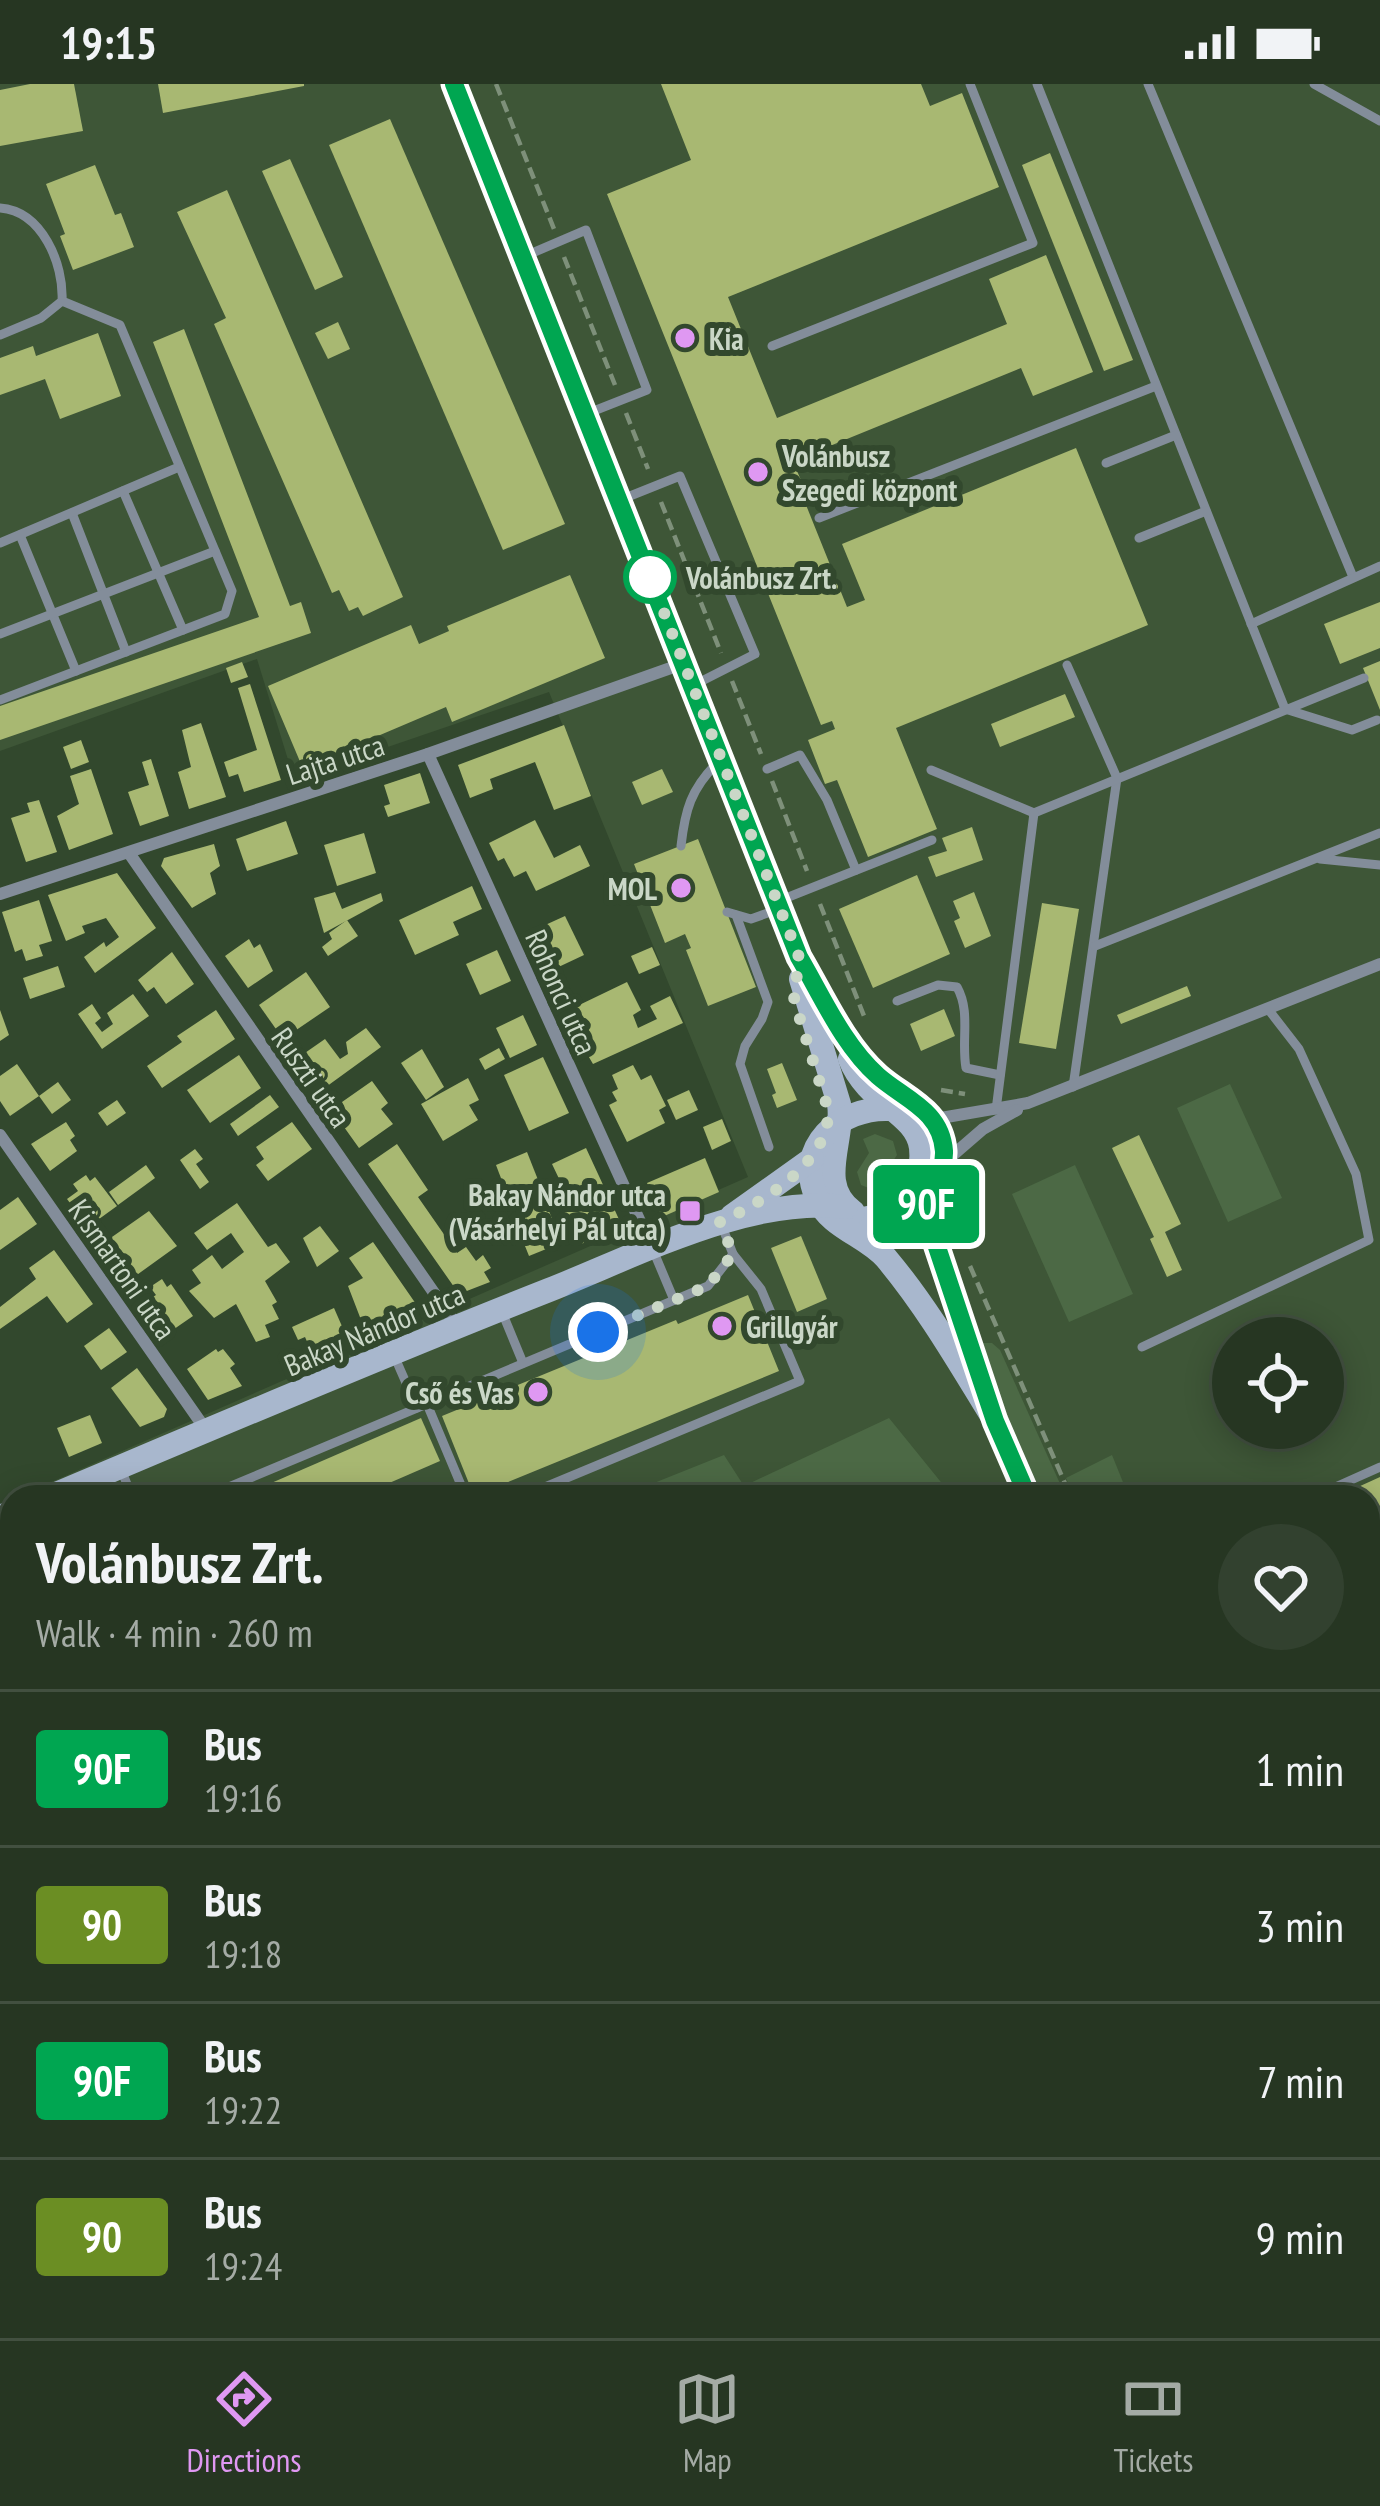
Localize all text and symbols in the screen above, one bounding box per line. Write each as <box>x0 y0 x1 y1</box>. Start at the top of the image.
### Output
text: 19:15 <box>60 13 157 71</box>
place label: Kia <box>709 319 744 358</box>
marker: Kia <box>672 325 698 351</box>
place label: Volánbusz Szegedi központ <box>781 436 958 509</box>
marker: Volánbusz Szegedi központ <box>745 459 771 485</box>
marker: Volánbusz Zrt. <box>625 552 675 602</box>
place label: Volánbusz Zrt. <box>685 558 837 597</box>
street label: Lajta utca <box>281 725 389 793</box>
place label: MOL <box>608 869 657 908</box>
marker: MOL <box>668 875 694 901</box>
street label: Rohonci utca <box>517 923 607 1061</box>
street label: Ruszti utca <box>264 1019 360 1135</box>
line badge: 90F <box>857 1165 995 1243</box>
place label: Bakay Nándor utca (Vásárhelyi Pál utca) <box>448 1175 666 1248</box>
text: 90F <box>897 1176 955 1231</box>
street label: Kismartoni utca <box>60 1191 186 1347</box>
marker: Bakay Nándor utca (Vásárhelyi Pál utca) <box>677 1198 703 1224</box>
street label: Bakay Nándor utca <box>278 1274 470 1384</box>
your location <box>568 1302 628 1362</box>
place label: Grillgyár <box>746 1307 838 1346</box>
marker: Grillgyár <box>709 1313 735 1339</box>
map controls <box>1212 1317 1344 1449</box>
button: locate <box>1212 1317 1344 1449</box>
place label: Cső és Vas <box>405 1373 514 1412</box>
marker: Cső és Vas <box>525 1379 551 1405</box>
button: heart <box>1218 1524 1344 1650</box>
text: Volánbusz Zrt. <box>36 1525 324 1599</box>
text: Walk · 4 min · 260 m <box>36 1607 313 1658</box>
text: Bus <box>204 1714 262 1772</box>
text: 1 min <box>1255 1740 1344 1798</box>
text: 90F <box>73 1741 131 1796</box>
text: 19:16 <box>204 1772 282 1823</box>
text: Bus <box>204 1870 262 1928</box>
text: 3 min <box>1255 1896 1344 1954</box>
text: 90 <box>82 1897 122 1952</box>
text: 19:18 <box>204 1928 282 1979</box>
text: Bus <box>204 2026 262 2084</box>
text: 7 min <box>1257 2052 1344 2110</box>
text: 90F <box>73 2053 131 2108</box>
text: 19:22 <box>204 2084 282 2135</box>
text: Bus <box>204 2182 262 2240</box>
text: 9 min <box>1255 2208 1344 2266</box>
text: 90 <box>82 2209 122 2264</box>
text: 19:24 <box>204 2240 282 2291</box>
tab: Directions <box>187 2366 301 2481</box>
tab: Map <box>674 2366 740 2481</box>
tab: Tickets <box>1113 2366 1193 2481</box>

